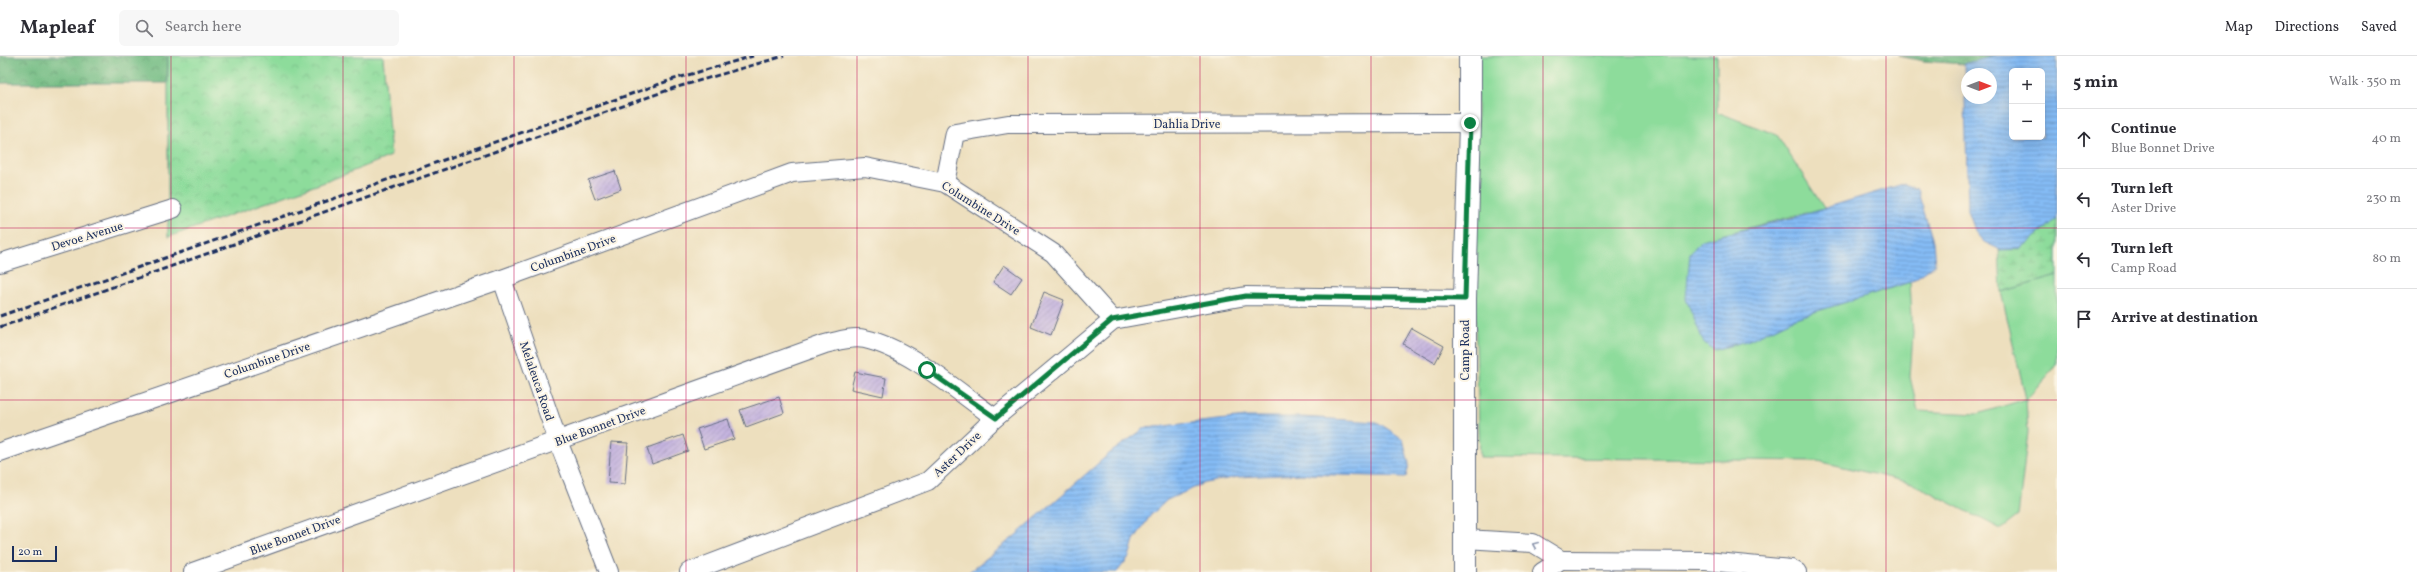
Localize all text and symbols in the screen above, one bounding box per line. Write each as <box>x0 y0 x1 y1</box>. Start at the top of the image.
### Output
search box <box>119 10 399 46</box>
text: Mapleaf <box>20 15 95 41</box>
icon: search <box>133 17 155 39</box>
text: Search here <box>165 17 242 38</box>
text: Map <box>2225 18 2253 37</box>
text: Directions <box>2275 18 2339 37</box>
text: Saved <box>2361 18 2397 37</box>
north arrow <box>1961 68 1997 104</box>
map controls <box>2009 68 2045 140</box>
button: + <box>2009 68 2045 104</box>
text: 5 min <box>2073 71 2118 94</box>
text: Walk · 350 m <box>2329 73 2401 91</box>
button: − <box>2009 104 2045 140</box>
route end <box>1461 114 1479 132</box>
street label: Dahlia Drive <box>1154 117 1221 133</box>
text: Continue <box>2111 119 2176 140</box>
icon: ahead <box>2073 128 2095 150</box>
text: 40 m <box>2372 130 2401 148</box>
text: Blue Bonnet Drive <box>2111 140 2215 158</box>
street label: Columbine Drive <box>938 178 1023 240</box>
text: Turn left <box>2111 179 2173 200</box>
icon: left <box>2073 188 2095 210</box>
text: 230 m <box>2366 190 2401 208</box>
text: Aster Drive <box>2111 200 2176 218</box>
street label: Devoe Avenue <box>49 218 125 255</box>
street label: Columbine Drive <box>528 231 619 277</box>
text: Turn left <box>2111 239 2173 260</box>
icon: left <box>2073 248 2095 270</box>
text: 80 m <box>2372 250 2401 268</box>
text: Camp Road <box>2111 260 2177 278</box>
icon: arrive <box>2073 308 2095 330</box>
text: Arrive at destination <box>2111 308 2258 329</box>
street label: Camp Road <box>1458 319 1474 380</box>
street label: Columbine Drive <box>222 339 313 383</box>
street label: Melaleuca Road <box>515 339 557 423</box>
route start <box>918 361 936 379</box>
street label: Blue Bonnet Drive <box>553 403 648 451</box>
street label: Aster Drive <box>930 428 985 481</box>
street label: Blue Bonnet Drive <box>248 512 343 560</box>
one-way arrow <box>1532 542 1539 550</box>
scale bar <box>12 544 57 563</box>
text: 20 m <box>18 545 42 560</box>

